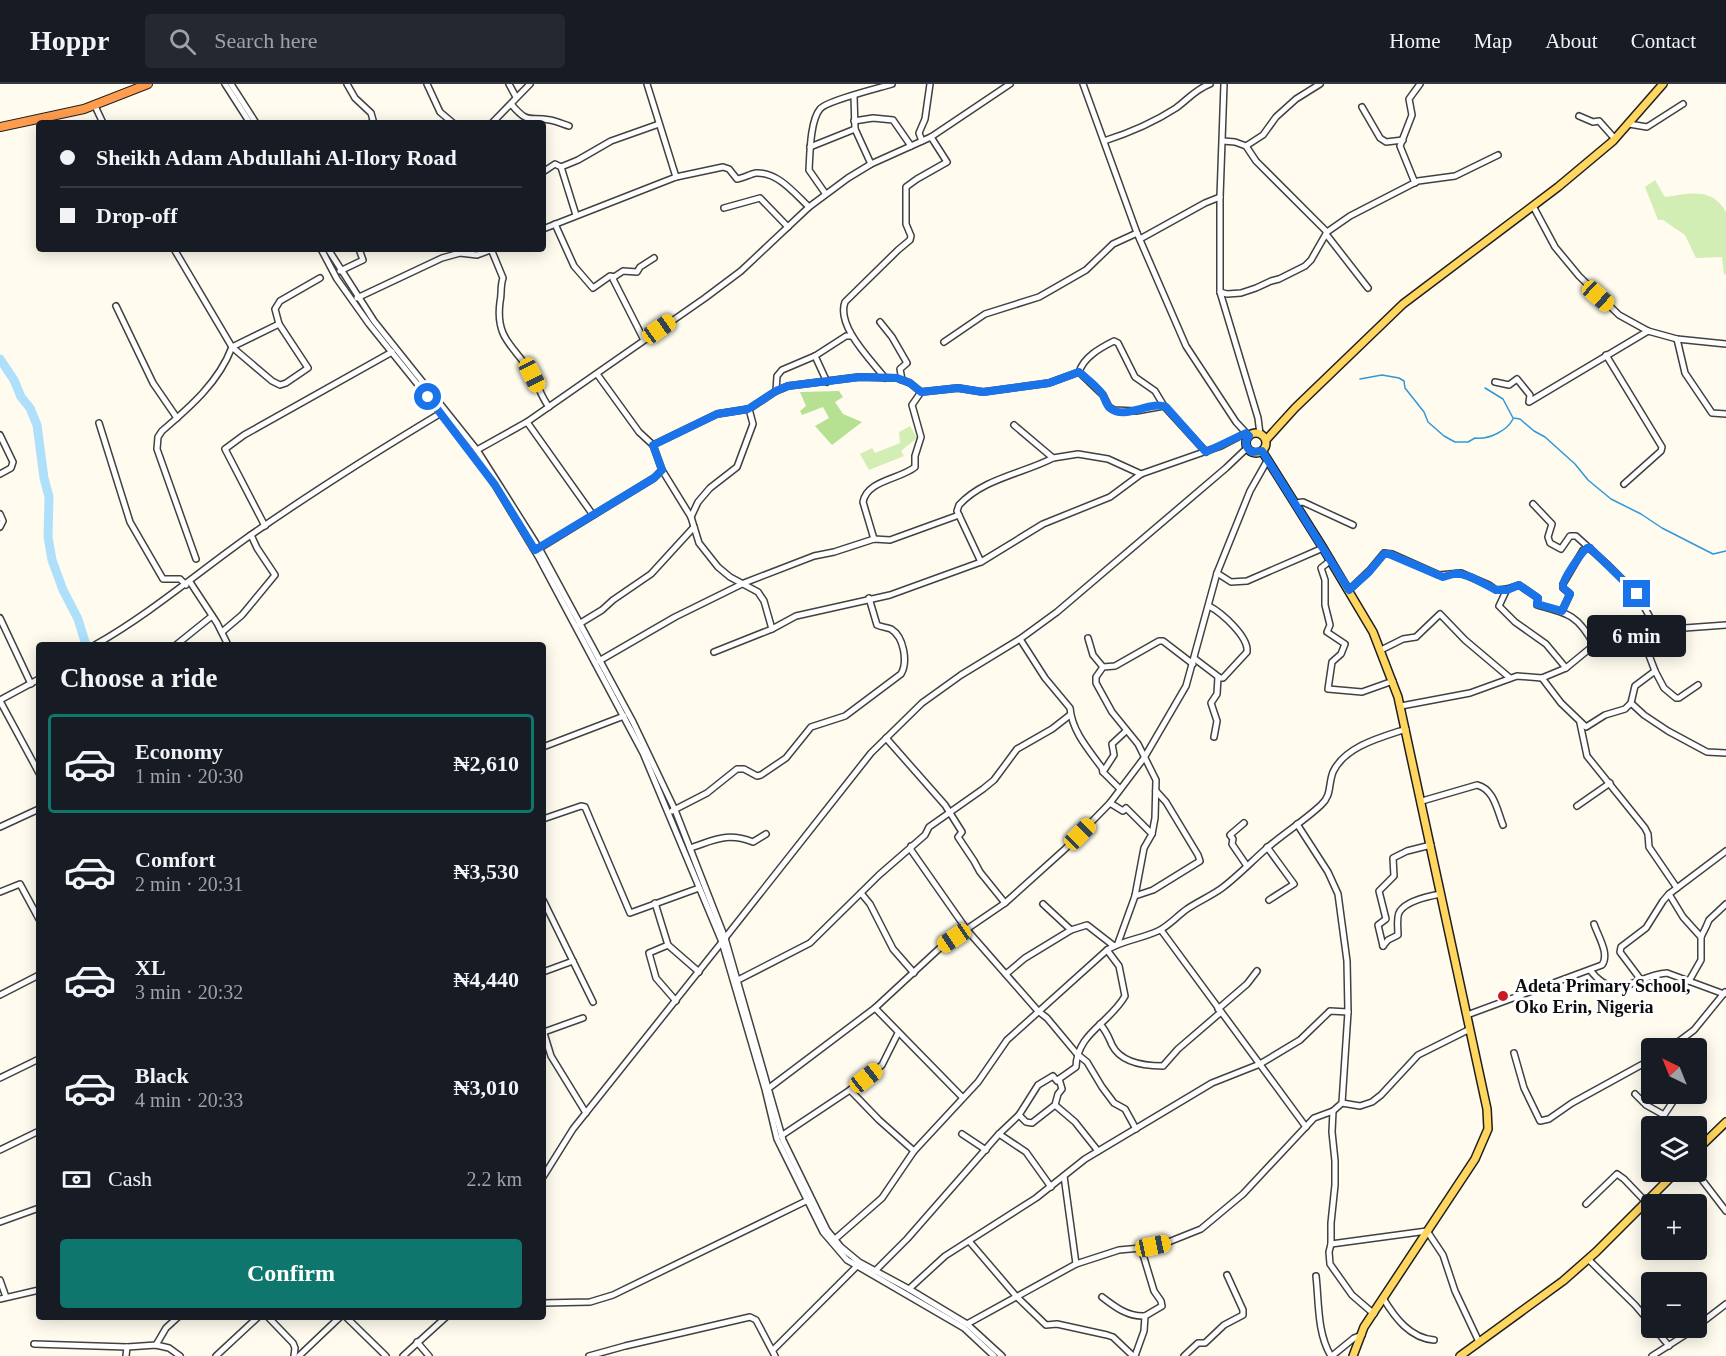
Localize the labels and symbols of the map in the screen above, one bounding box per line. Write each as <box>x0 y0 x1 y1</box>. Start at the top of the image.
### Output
car <box>1579 277 1617 315</box>
car <box>639 311 679 347</box>
car <box>516 355 548 395</box>
route start <box>414 383 441 410</box>
route end <box>1623 580 1650 607</box>
callout: 6 min <box>1588 615 1686 657</box>
car <box>1061 815 1099 853</box>
car <box>934 920 974 956</box>
place label: Adeta Primary School, Oko Erin, Nigeria <box>1515 976 1690 1017</box>
marker: Adeta Primary School, Oko Erin, Nigeria <box>1496 989 1510 1003</box>
north arrow <box>1641 1038 1707 1104</box>
car <box>846 1060 886 1096</box>
car <box>1134 1233 1172 1259</box>

